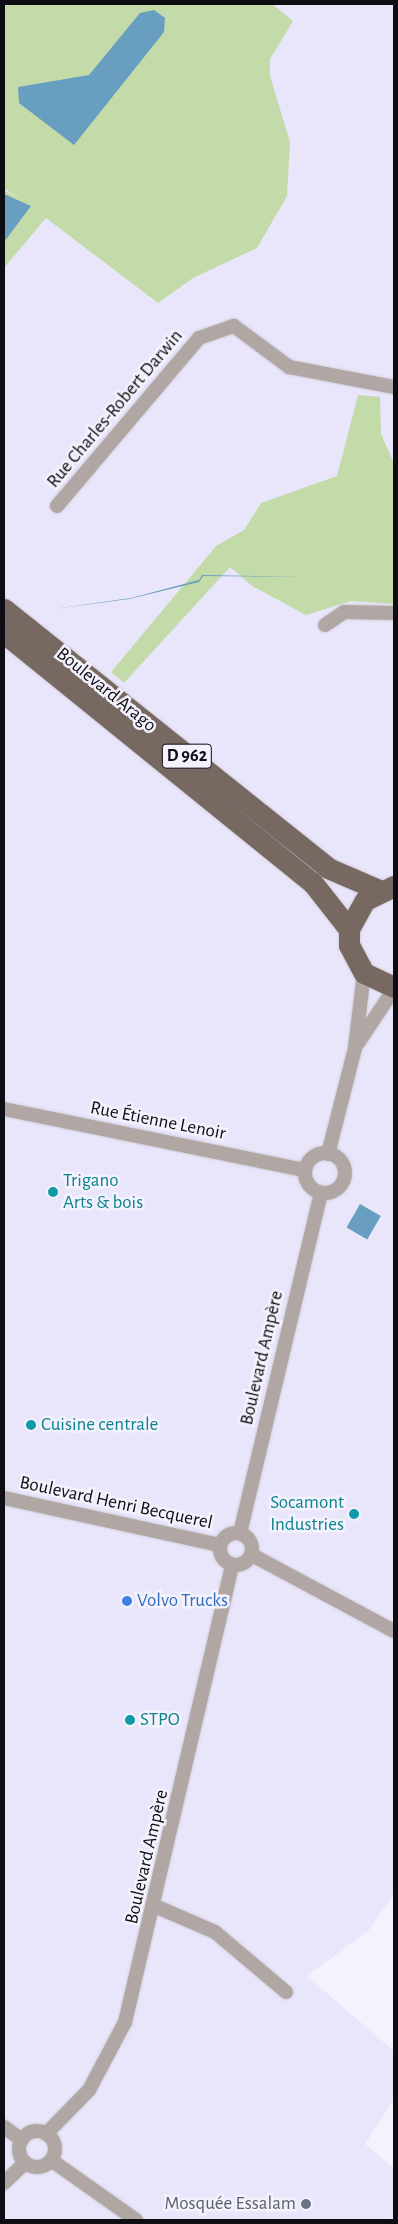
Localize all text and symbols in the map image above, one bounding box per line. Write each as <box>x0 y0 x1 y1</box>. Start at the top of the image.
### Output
street label: Rue Charles-Robert Darwin <box>42 325 188 493</box>
street label: Boulevard Arago <box>51 643 161 737</box>
road number: D 962 <box>161 740 213 771</box>
street label: Rue Étienne Lenoir <box>88 1097 228 1145</box>
place label: Trigano Arts & bois <box>63 1170 143 1214</box>
marker: Trigano Arts & bois <box>47 1186 59 1198</box>
street label: Boulevard Ampère <box>235 1289 289 1427</box>
place label: Cuisine centrale <box>41 1414 158 1436</box>
marker: Cuisine centrale <box>25 1419 37 1431</box>
street label: Boulevard Henri Becquerel <box>18 1471 214 1535</box>
place label: Socamont Industries <box>270 1492 344 1536</box>
marker: Socamont Industries <box>348 1508 360 1520</box>
place label: Volvo Trucks <box>137 1590 228 1612</box>
marker: Volvo Trucks <box>121 1595 133 1607</box>
place label: STPO <box>140 1709 180 1731</box>
marker: STPO <box>124 1714 136 1726</box>
street label: Boulevard Ampère <box>120 1788 174 1926</box>
place label: Mosquée Essalam <box>165 2193 296 2215</box>
marker: Mosquée Essalam <box>300 2198 312 2210</box>

